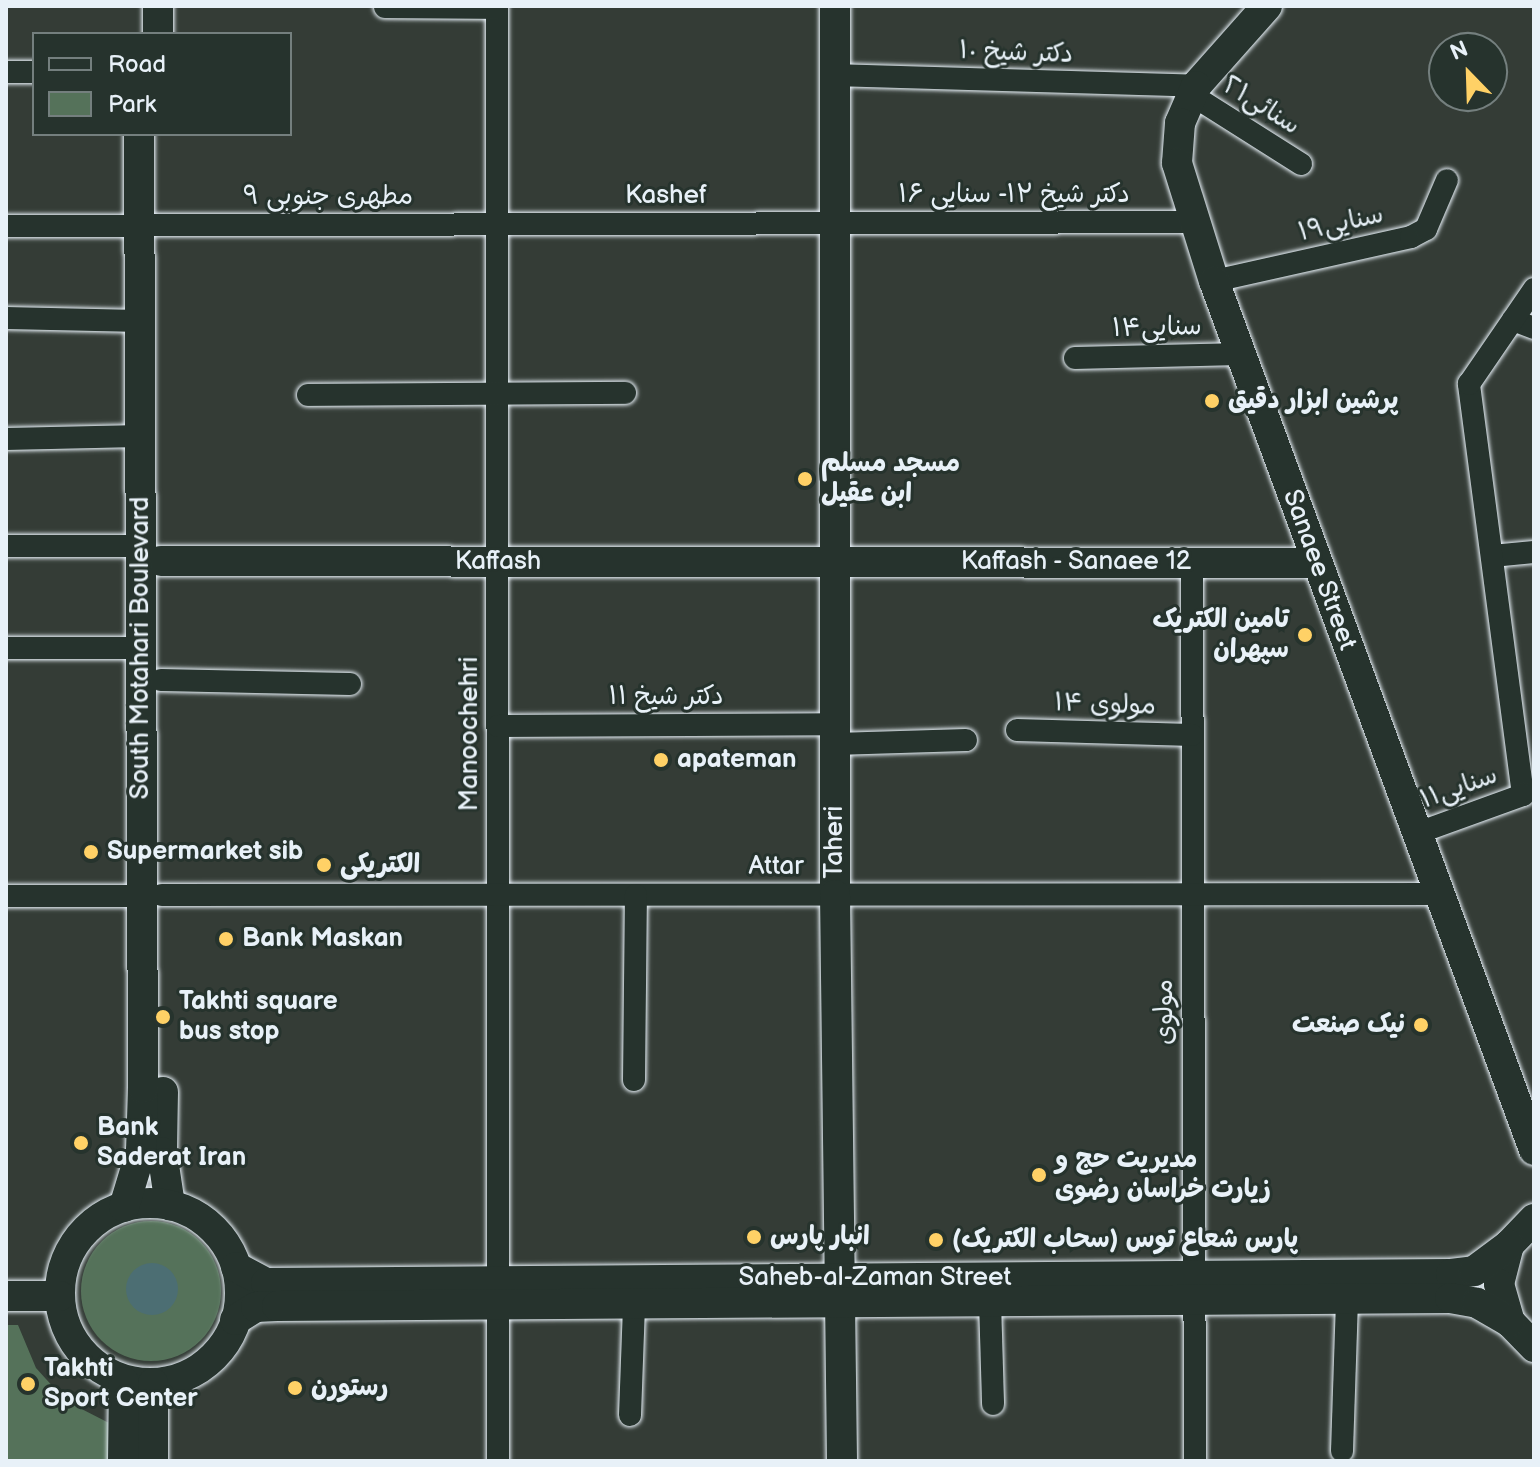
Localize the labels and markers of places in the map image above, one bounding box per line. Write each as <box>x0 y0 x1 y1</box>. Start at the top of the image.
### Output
place label: پرشین ابزار دقیق <box>1228 385 1398 417</box>
marker: پرشین ابزار دقیق <box>1203 392 1221 410</box>
place label: مسجد مسلم ابن عقیل <box>821 448 960 510</box>
marker: مسجد مسلم ابن عقیل <box>796 470 814 488</box>
place label: تامین الکتریک سپهران <box>1152 604 1289 666</box>
marker: تامین الکتریک سپهران <box>1296 626 1314 644</box>
place label: apateman <box>677 744 797 776</box>
marker: apateman <box>652 751 670 769</box>
place label: Supermarket sib <box>107 836 303 868</box>
marker: Supermarket sib <box>82 843 100 861</box>
place label: الکتریکی <box>340 849 420 881</box>
marker: الکتریکی <box>315 856 333 874</box>
place label: Bank Maskan <box>242 923 403 955</box>
marker: Bank Maskan <box>217 930 235 948</box>
place label: Takhti square bus stop <box>179 986 338 1048</box>
marker: Takhti square bus stop <box>154 1008 172 1026</box>
place label: نیک صنعت <box>1292 1009 1405 1041</box>
marker: نیک صنعت <box>1412 1016 1430 1034</box>
place label: Bank Saderat Iran <box>97 1112 246 1174</box>
marker: Bank Saderat Iran <box>72 1134 90 1152</box>
place label: مدیریت حج و زیارت خراسان رضوی <box>1055 1144 1271 1206</box>
marker: مدیریت حج و زیارت خراسان رضوی <box>1030 1166 1048 1184</box>
place label: انبار پارس <box>770 1221 870 1253</box>
place label: پارس شعاع توس (سحاب الکتریک) <box>952 1224 1298 1256</box>
marker: انبار پارس <box>745 1228 763 1246</box>
marker: پارس شعاع توس (سحاب الکتریک) <box>927 1231 945 1249</box>
place label: Takhti Sport Center <box>44 1353 198 1414</box>
place label: رستورن <box>311 1372 388 1404</box>
marker: Takhti Sport Center <box>19 1375 37 1393</box>
marker: رستورن <box>286 1379 304 1397</box>

